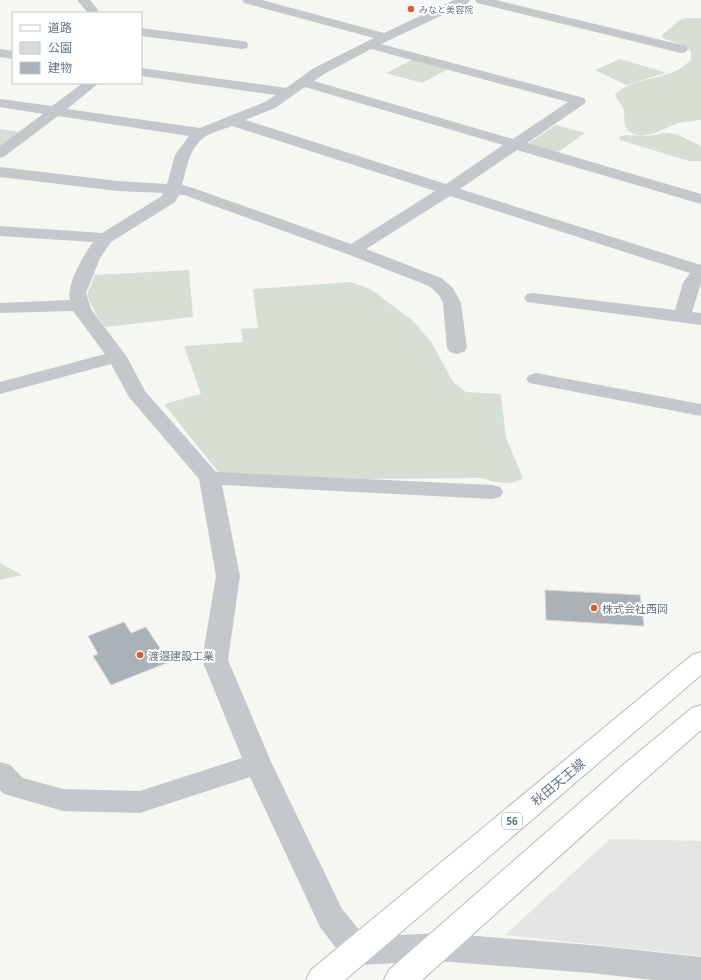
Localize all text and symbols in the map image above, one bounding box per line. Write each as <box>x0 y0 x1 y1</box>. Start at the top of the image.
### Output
place label: みなと美容院 <box>419 3 473 16</box>
marker: みなと美容院 <box>406 4 416 14</box>
legend <box>12 12 142 84</box>
text: 道路 <box>48 19 72 36</box>
text: 公園 <box>48 39 72 56</box>
text: 建物 <box>48 59 72 76</box>
place label: 株式会社西岡 <box>602 601 668 616</box>
marker: 株式会社西岡 <box>589 603 599 613</box>
place label: 渡邉建設工業 <box>148 648 214 663</box>
marker: 渡邉建設工業 <box>135 650 145 660</box>
street label: 秋田天王線 <box>527 754 589 810</box>
road number: 56 <box>502 813 522 829</box>

